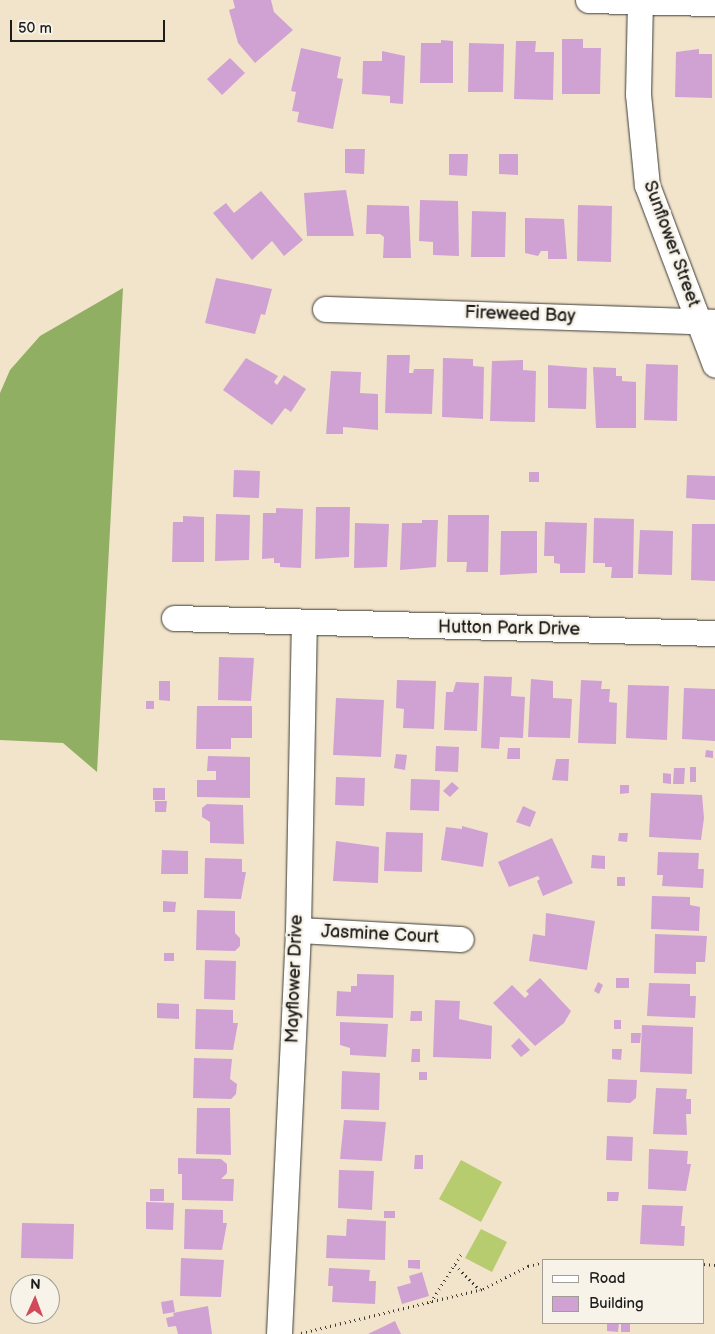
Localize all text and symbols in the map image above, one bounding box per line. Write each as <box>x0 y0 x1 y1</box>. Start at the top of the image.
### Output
scale bar <box>12 10 168 42</box>
text: 50 m <box>18 19 52 38</box>
street label: Sunflower Street <box>638 178 704 310</box>
street label: Fireweed Bay <box>464 302 576 328</box>
street label: Hutton Park Drive <box>438 617 580 641</box>
street label: Mayflower Drive <box>282 914 308 1044</box>
street label: Jasmine Court <box>321 921 439 949</box>
legend <box>542 1259 705 1324</box>
text: Road <box>589 1269 625 1288</box>
north arrow <box>10 1274 60 1324</box>
text: N <box>30 1276 41 1293</box>
text: Building <box>589 1294 644 1313</box>

